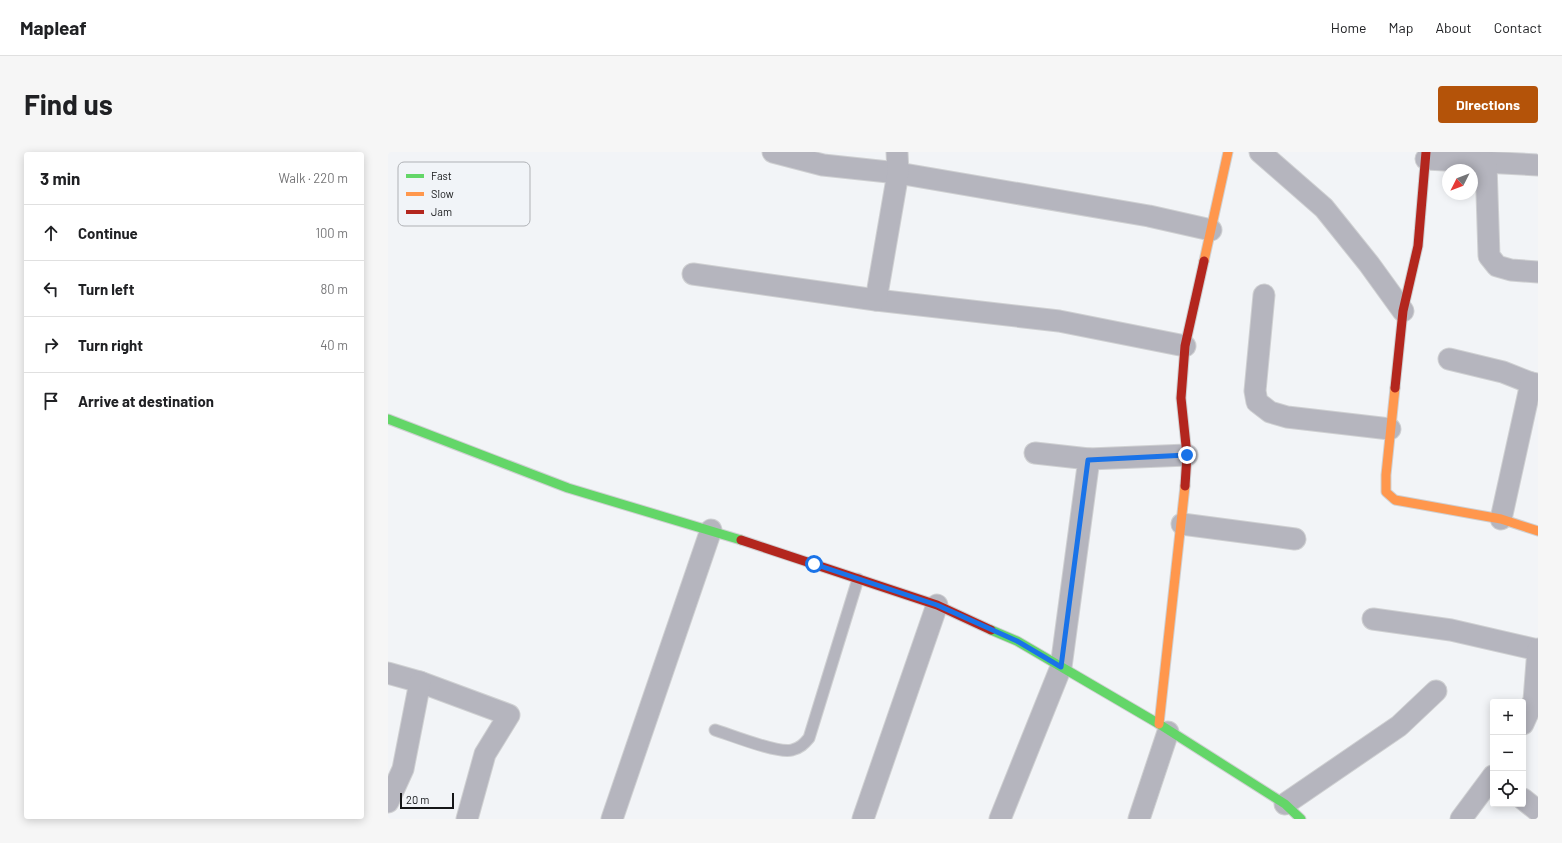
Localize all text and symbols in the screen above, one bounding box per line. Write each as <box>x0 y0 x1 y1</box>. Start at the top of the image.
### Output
text: Mapleaf <box>20 16 87 39</box>
text: Home <box>1331 19 1367 36</box>
text: Map <box>1389 19 1413 36</box>
text: About <box>1435 19 1472 36</box>
text: Contact <box>1494 19 1542 36</box>
button: Directions <box>1438 86 1538 123</box>
text: Find us <box>24 87 113 121</box>
legend <box>398 162 530 226</box>
north arrow <box>1442 164 1478 200</box>
text: 3 min <box>40 168 80 188</box>
text: Fast <box>431 169 452 182</box>
text: Walk · 220 m <box>278 170 348 186</box>
text: Slow <box>431 187 454 200</box>
text: Jam <box>431 205 452 218</box>
icon: ahead <box>40 222 62 244</box>
text: Continue <box>78 224 138 242</box>
text: 100 m <box>315 225 348 241</box>
icon: left <box>40 278 62 300</box>
text: Turn left <box>78 280 134 298</box>
text: 80 m <box>321 281 348 297</box>
icon: right <box>40 334 62 356</box>
text: Turn right <box>78 336 143 354</box>
text: 40 m <box>320 337 348 353</box>
icon: arrive <box>40 390 62 412</box>
text: Arrive at destination <box>78 392 214 410</box>
route end <box>1178 446 1196 464</box>
route start <box>805 555 823 573</box>
map controls <box>1490 699 1526 807</box>
button: + <box>1490 699 1526 735</box>
button: − <box>1490 735 1526 771</box>
button: locate <box>1490 771 1526 807</box>
scale bar <box>400 791 454 810</box>
text: 20 m <box>406 793 429 806</box>

